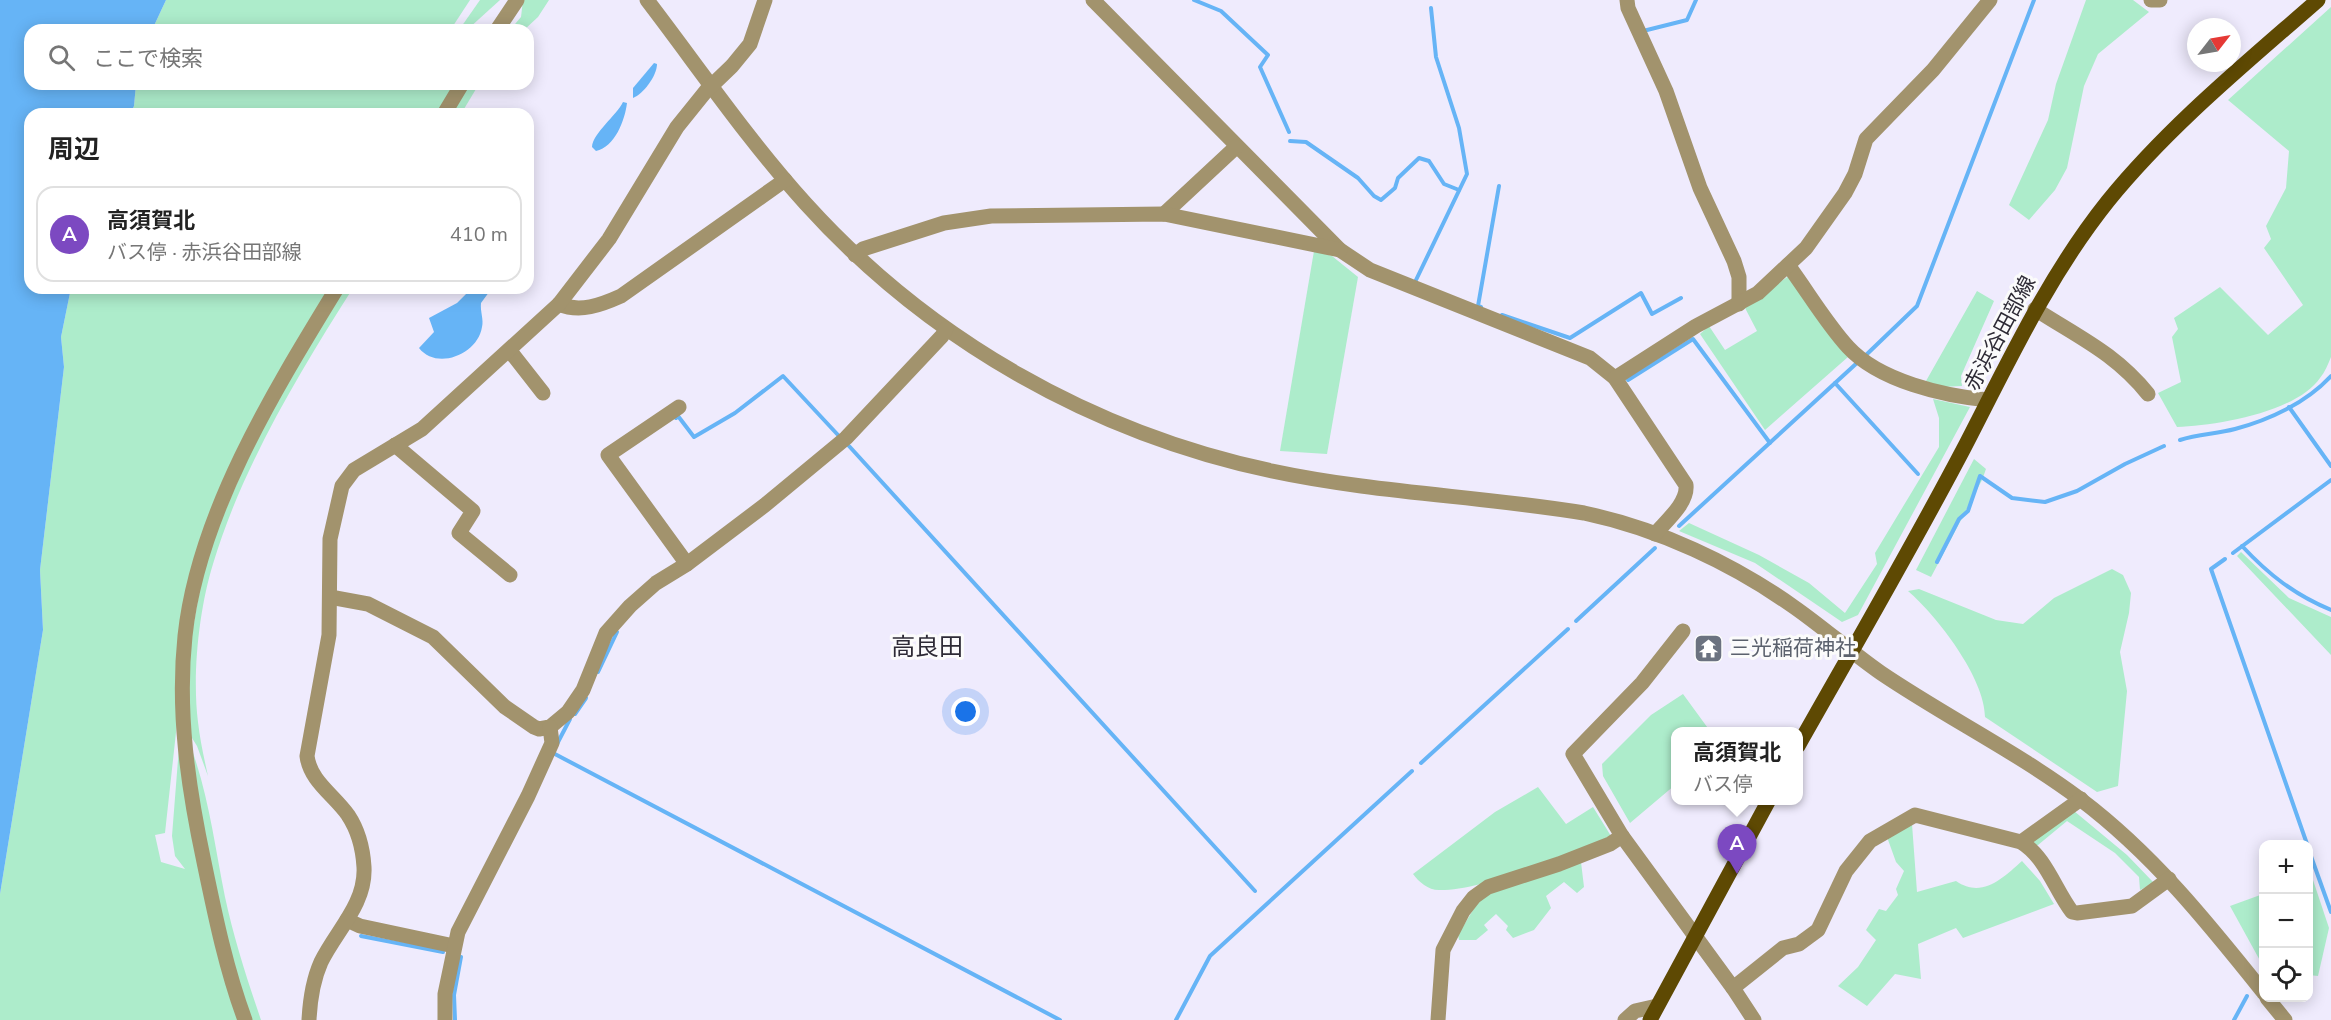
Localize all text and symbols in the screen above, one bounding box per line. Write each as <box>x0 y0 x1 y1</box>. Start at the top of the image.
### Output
north arrow <box>2187 18 2241 72</box>
search box <box>24 24 534 90</box>
icon: search <box>45 41 78 74</box>
text: ここで検索 <box>93 44 203 74</box>
text: 周辺 <box>48 132 100 167</box>
text: 高須賀北 <box>107 206 195 236</box>
text: A <box>62 221 77 248</box>
text: 410 m <box>450 221 508 248</box>
text: バス停 · 赤浜谷田部線 <box>107 239 302 266</box>
street label: 赤浜谷田部線 <box>1958 271 2042 395</box>
district label: 高良田 <box>891 631 963 663</box>
temple icon: 三光稲荷神社 <box>1693 632 1725 664</box>
place label: 三光稲荷神社 <box>1730 634 1856 662</box>
your location <box>951 697 980 726</box>
popup <box>1671 727 1803 805</box>
text: 高須賀北 <box>1693 738 1781 768</box>
text: バス停 <box>1693 771 1753 798</box>
pin: A <box>1718 824 1756 874</box>
map controls <box>2259 840 2313 1002</box>
button: + <box>2259 840 2313 894</box>
button: − <box>2259 894 2313 948</box>
button: locate <box>2259 948 2313 1002</box>

